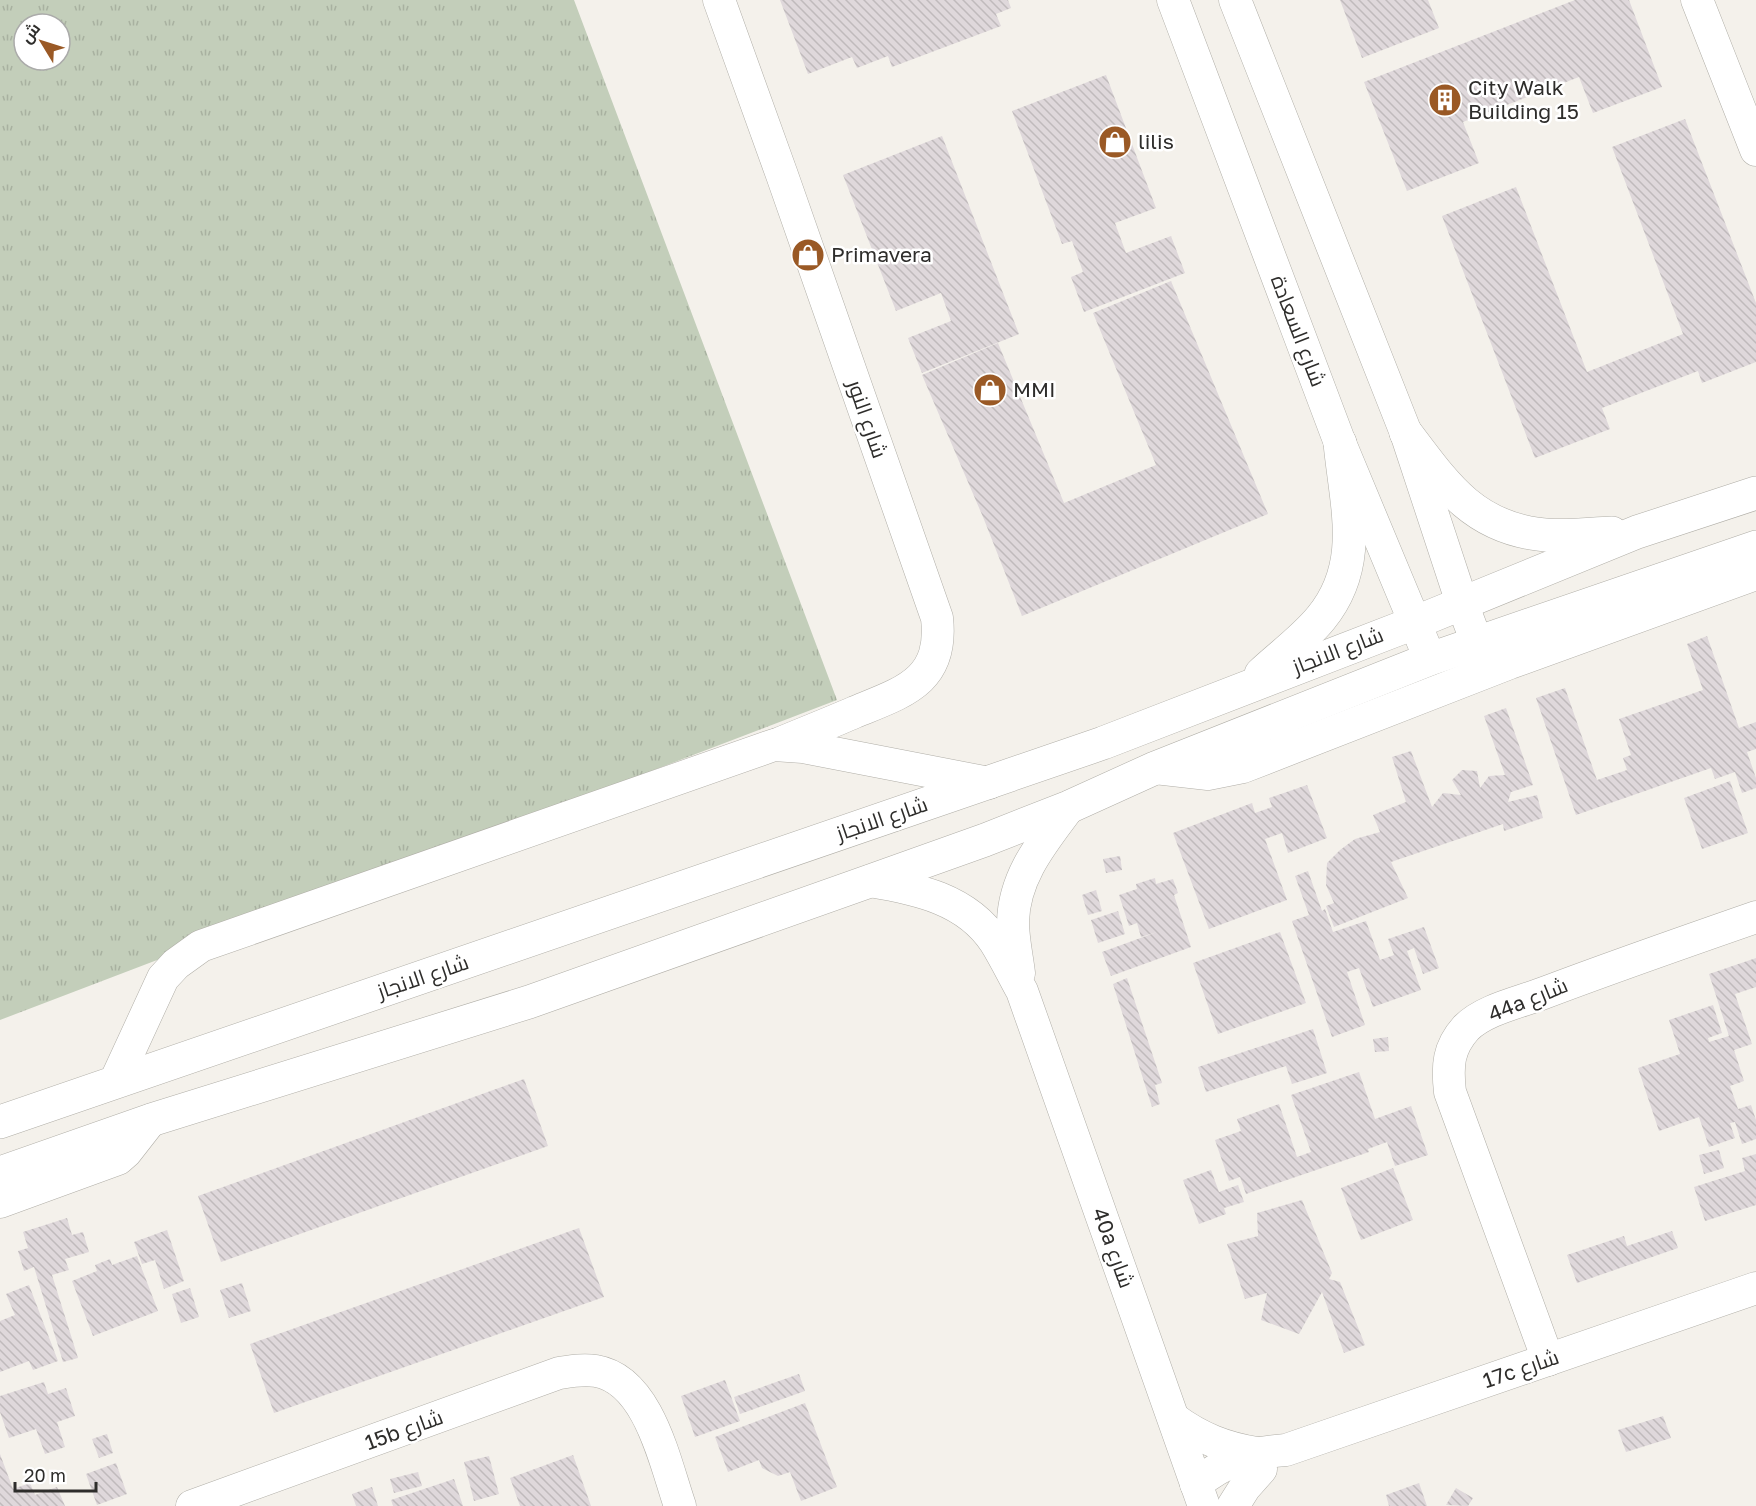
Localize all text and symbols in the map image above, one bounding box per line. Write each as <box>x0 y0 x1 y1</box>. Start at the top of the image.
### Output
north arrow <box>12 12 72 72</box>
text: ش <box>16 19 44 47</box>
place label: City Walk Building 15 <box>1468 74 1579 124</box>
building icon: City Walk Building 15 <box>1427 82 1463 118</box>
shop icon: lilis <box>1097 124 1133 160</box>
place label: lilis <box>1138 128 1174 154</box>
shop icon: Primavera <box>790 237 826 273</box>
place label: Primavera <box>831 241 932 267</box>
street label: شارع السعادة <box>1264 271 1332 391</box>
shop icon: MMI <box>972 372 1008 408</box>
street label: شارع النور <box>840 375 893 462</box>
place label: MMI <box>1013 376 1056 402</box>
street label: شارع الانجاز <box>1288 621 1387 681</box>
street label: شارع الانجاز <box>832 790 932 848</box>
street label: شارع الانجاز <box>373 948 473 1006</box>
street label: 44a شارع <box>1484 971 1572 1029</box>
street label: 40a شارع <box>1086 1204 1140 1292</box>
street label: 17c شارع <box>1479 1343 1563 1395</box>
street label: 15b شارع <box>361 1403 447 1457</box>
scale bar <box>15 1455 96 1493</box>
text: 20 m <box>24 1464 66 1486</box>

